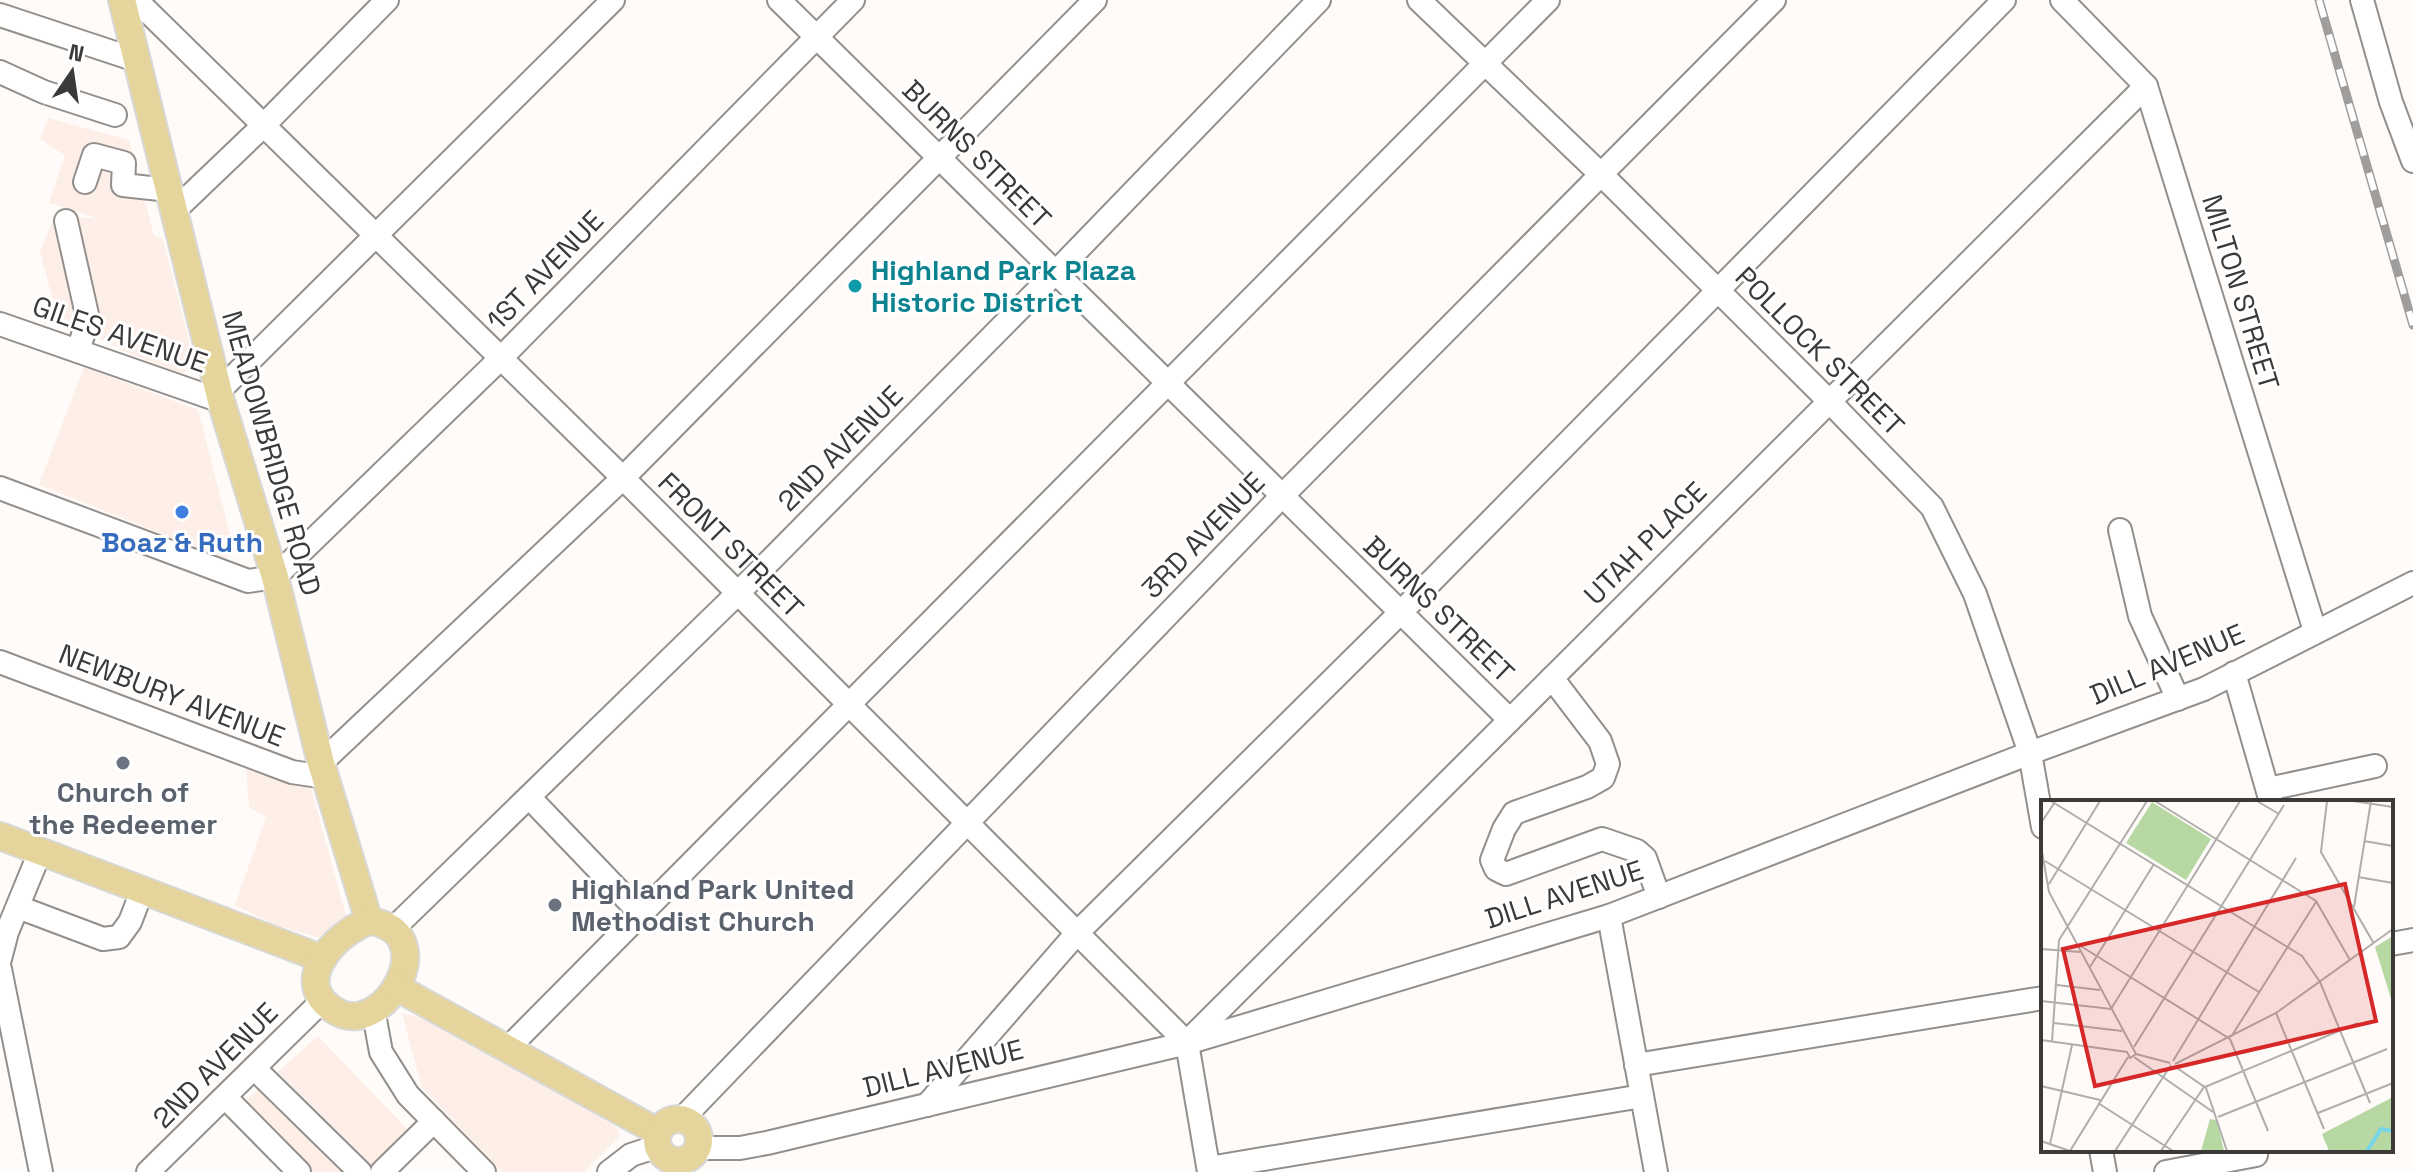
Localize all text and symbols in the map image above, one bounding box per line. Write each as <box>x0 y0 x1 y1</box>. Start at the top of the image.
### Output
north arrow <box>32 32 112 112</box>
text: N <box>66 37 87 68</box>
street label: BURNS STREET <box>895 72 1059 236</box>
street label: MILTON STREET <box>2194 190 2288 394</box>
street label: 1ST AVENUE <box>479 203 611 337</box>
place label: Highland Park Plaza Historic District <box>871 252 1136 320</box>
street label: POLLOCK STREET <box>1728 259 1912 443</box>
marker: Highland Park Plaza Historic District <box>846 277 864 295</box>
street label: GILES AVENUE <box>28 287 212 381</box>
street label: MEADOWBRIDGE ROAD <box>214 306 330 600</box>
street label: 2ND AVENUE <box>770 378 910 518</box>
street label: 3RD AVENUE <box>1134 464 1272 606</box>
street label: FRONT STREET <box>651 465 811 625</box>
street label: UTAH PLACE <box>1576 474 1714 612</box>
marker: Boaz & Ruth <box>173 503 191 521</box>
place label: Boaz & Ruth <box>101 524 263 560</box>
street label: BURNS STREET <box>1356 528 1522 690</box>
street label: DILL AVENUE <box>2084 615 2250 713</box>
street label: NEWBURY AVENUE <box>54 635 290 755</box>
marker: Church of the Redeemer <box>114 754 132 772</box>
place label: Church of the Redeemer <box>29 774 217 842</box>
inset map <box>2041 800 2393 1152</box>
street label: DILL AVENUE <box>1480 851 1648 937</box>
place label: Highland Park United Methodist Church <box>571 871 854 939</box>
marker: Highland Park United Methodist Church <box>546 896 564 914</box>
street label: 2ND AVENUE <box>145 995 285 1135</box>
street label: DILL AVENUE <box>859 1031 1027 1105</box>

